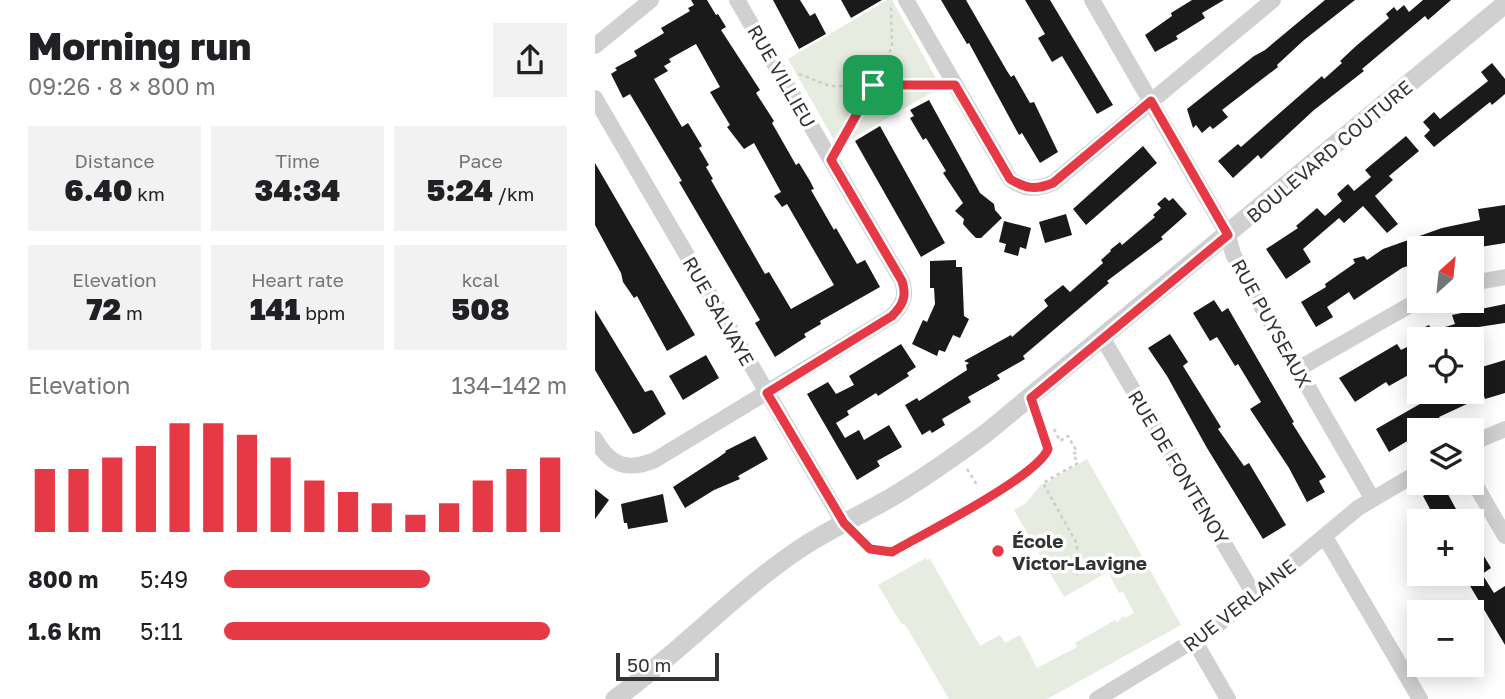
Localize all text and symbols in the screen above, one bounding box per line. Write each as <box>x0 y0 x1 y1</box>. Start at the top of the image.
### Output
street label: RUE VILLIEU <box>743 21 821 131</box>
text: Morning run <box>28 23 251 68</box>
button: share <box>493 23 567 97</box>
pin <box>843 55 903 115</box>
icon: arrive <box>854 66 892 104</box>
text: 09:26 · 8 × 800 m <box>28 72 216 100</box>
street label: BOULEVARD COUTURE <box>1242 75 1416 227</box>
text: Distance <box>75 149 154 172</box>
text: Time <box>275 149 320 172</box>
text: Pace <box>458 149 503 172</box>
text: 6.40 <box>64 172 132 208</box>
text: 34:34 <box>255 172 340 208</box>
text: 5:24 <box>427 172 493 208</box>
text: km <box>132 182 165 205</box>
text: /km <box>493 182 534 205</box>
north arrow <box>1407 236 1484 313</box>
map controls <box>1407 236 1484 677</box>
street label: RUE SALVAYE <box>678 252 760 370</box>
street label: RUE PUYSEAUX <box>1227 255 1317 391</box>
text: Elevation <box>72 268 157 291</box>
text: Heart rate <box>251 268 344 291</box>
text: kcal <box>462 268 499 291</box>
text: 72 <box>86 291 121 327</box>
text: 141 <box>250 291 300 327</box>
text: 508 <box>451 291 510 327</box>
text: m <box>121 301 143 324</box>
text: bpm <box>300 301 345 324</box>
button: locate <box>1407 327 1484 404</box>
text: Elevation <box>28 371 130 399</box>
text: 134–142 m <box>452 371 567 399</box>
street label: RUE DE FONTENOY <box>1124 386 1234 548</box>
button: layers <box>1407 418 1484 495</box>
button: + <box>1407 509 1484 586</box>
place label: École Victor-Lavigne <box>1012 529 1147 574</box>
marker: École Victor-Lavigne <box>990 543 1006 559</box>
street label: RUE VERLAINE <box>1178 554 1300 656</box>
text: 800 m <box>28 565 99 593</box>
text: 5:49 <box>140 565 188 593</box>
button: − <box>1407 600 1484 677</box>
text: 1.6 km <box>28 617 101 645</box>
text: 5:11 <box>140 617 183 645</box>
scale bar <box>616 650 719 682</box>
text: 50 m <box>627 653 671 676</box>

